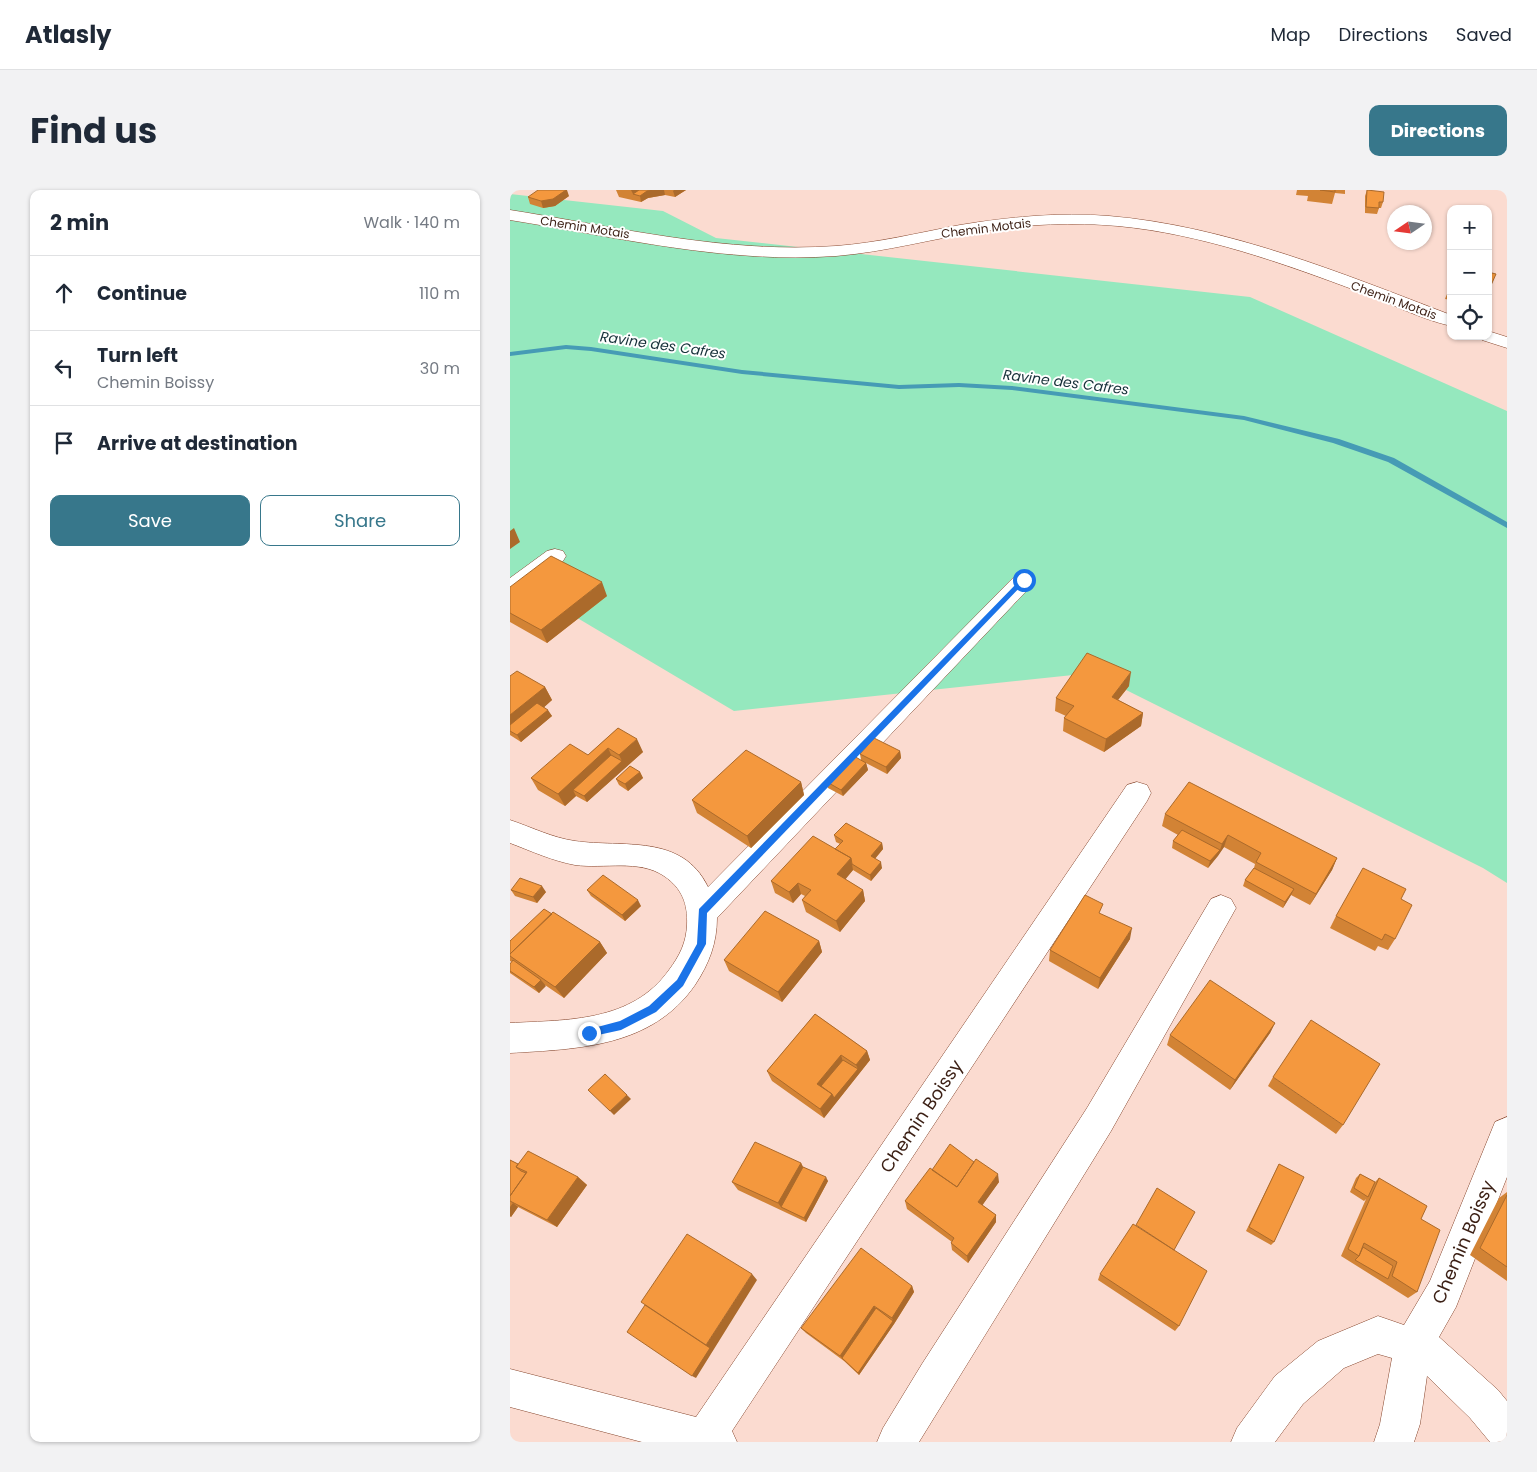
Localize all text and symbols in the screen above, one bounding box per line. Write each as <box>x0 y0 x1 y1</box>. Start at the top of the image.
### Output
text: Atlasly <box>25 18 111 51</box>
text: Map <box>1271 22 1310 47</box>
text: Directions <box>1338 22 1428 47</box>
text: Saved <box>1456 22 1512 47</box>
button: Directions <box>1369 105 1507 156</box>
text: Find us <box>30 106 157 155</box>
north arrow <box>1387 205 1432 250</box>
map controls <box>1447 205 1492 340</box>
button: + <box>1447 205 1492 250</box>
text: 2 min <box>50 208 109 237</box>
text: Walk · 140 m <box>363 211 460 234</box>
street label: Chemin Motais <box>539 212 631 242</box>
street label: Chemin Motais <box>940 214 1032 242</box>
button: − <box>1447 250 1492 295</box>
street label: Chemin Motais <box>1349 277 1439 323</box>
icon: ahead <box>50 279 78 307</box>
text: Continue <box>97 280 187 307</box>
text: 110 m <box>419 282 460 305</box>
button: locate <box>1447 295 1492 340</box>
water label: Ravine des Cafres <box>599 326 727 364</box>
text: Turn left <box>97 342 178 369</box>
icon: left <box>50 354 78 382</box>
text: 30 m <box>420 357 460 380</box>
water label: Ravine des Cafres <box>1002 364 1130 400</box>
text: Chemin Boissy <box>97 371 214 394</box>
icon: arrive <box>50 429 78 457</box>
text: Arrive at destination <box>97 430 298 457</box>
button: Save <box>50 495 250 546</box>
button: Share <box>260 495 460 546</box>
route start <box>1013 569 1036 592</box>
route end <box>578 1022 601 1045</box>
street label: Chemin Boissy <box>874 1054 968 1178</box>
street label: Chemin Boissy <box>1426 1176 1500 1308</box>

